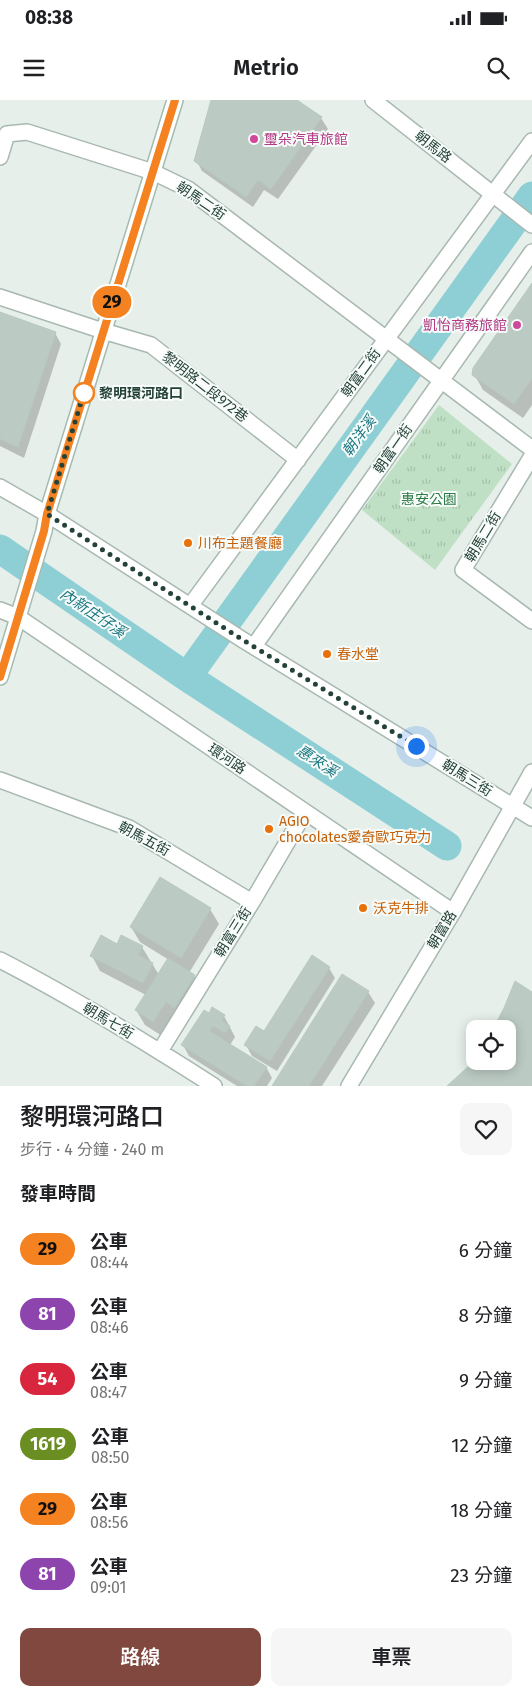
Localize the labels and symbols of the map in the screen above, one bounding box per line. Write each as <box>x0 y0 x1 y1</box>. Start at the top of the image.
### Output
street label: 朝馬路 <box>411 127 455 167</box>
place label: 璽朵汽車旅館 <box>264 131 348 148</box>
marker: 璽朵汽車旅館 <box>248 133 260 145</box>
street label: 朝馬二街 <box>173 178 229 224</box>
line badge: 29 <box>90 286 134 318</box>
place label: 凱怡商務旅館 <box>423 317 507 334</box>
marker: 凱怡商務旅館 <box>511 319 523 331</box>
street label: 朝富二街 <box>338 345 384 401</box>
street label: 黎明路二段972巷 <box>159 348 251 426</box>
marker: 黎明環河路口 <box>73 382 95 404</box>
place label: 黎明環河路口 <box>99 385 183 402</box>
water label: 朝洋溪 <box>338 411 381 459</box>
street label: 朝富一街 <box>370 421 416 477</box>
park label: 惠安公園 <box>401 491 457 508</box>
street label: 朝馬二街 <box>461 509 505 565</box>
place label: 川布主題餐廳 <box>198 535 282 552</box>
marker: 川布主題餐廳 <box>182 537 194 549</box>
water label: 內新庄仔溪 <box>57 585 131 643</box>
place label: 春水堂 <box>337 646 379 663</box>
marker: 春水堂 <box>321 648 333 660</box>
your location <box>404 734 429 759</box>
street label: 環河路 <box>205 740 249 778</box>
water label: 惠來溪 <box>293 741 342 782</box>
street label: 朝馬三街 <box>439 756 495 800</box>
place label: AGIO chocolates愛奇歐巧克力 <box>279 813 431 846</box>
street label: 朝馬五街 <box>115 818 173 860</box>
marker: AGIO chocolates愛奇歐巧克力 <box>263 823 275 835</box>
place label: 沃克牛排 <box>373 900 429 917</box>
marker: 沃克牛排 <box>357 902 369 914</box>
street label: 朝富三街 <box>211 904 255 960</box>
street label: 朝富路 <box>424 908 460 952</box>
street label: 朝馬七街 <box>80 999 136 1043</box>

